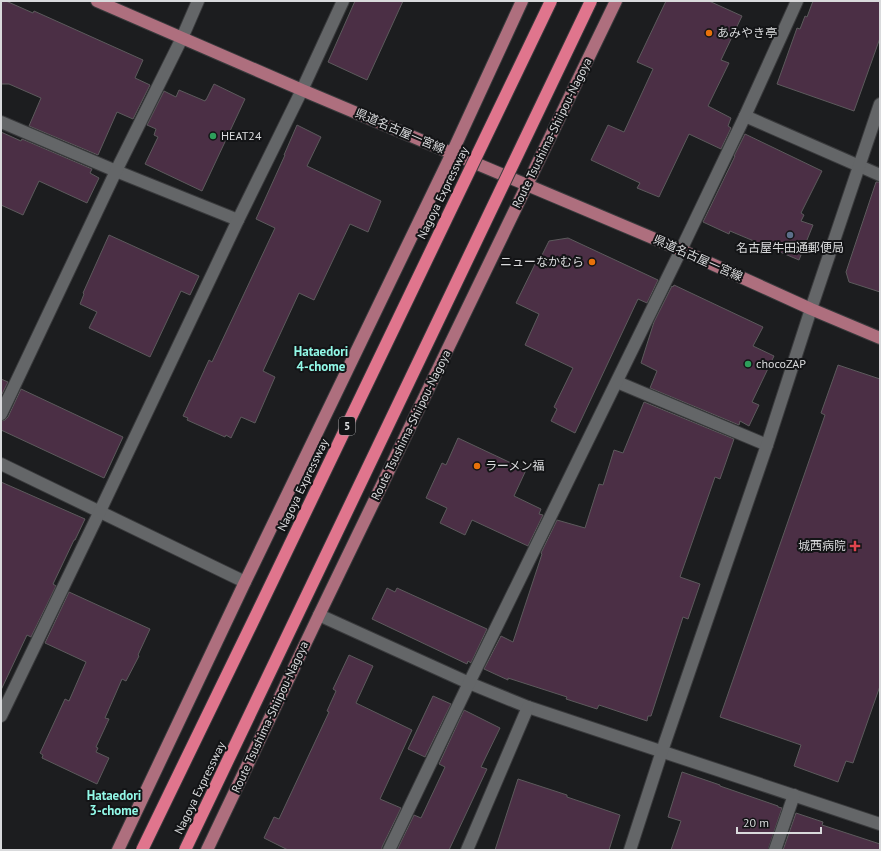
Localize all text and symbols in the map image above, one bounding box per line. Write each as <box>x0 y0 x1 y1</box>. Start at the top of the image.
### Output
place label: あみやき亭 <box>717 25 777 40</box>
marker: あみやき亭 <box>704 28 714 38</box>
street label: Route Tsushima-Shiipou-Nagoya <box>509 55 595 210</box>
street label: 県道名古屋一宮線 <box>353 105 447 156</box>
place label: HEAT24 <box>221 128 262 143</box>
marker: HEAT24 <box>208 131 218 141</box>
street label: Nagoya Expressway <box>414 144 472 242</box>
marker: 名古屋牛田通郵便局 <box>785 230 795 240</box>
street label: 県道名古屋一宮線 <box>651 231 745 284</box>
place label: 名古屋牛田通郵便局 <box>736 240 844 255</box>
place label: ニューなかむら <box>500 254 584 269</box>
marker: ニューなかむら <box>587 257 597 267</box>
district label: Hataedori 4-chome <box>294 343 348 375</box>
street label: Route Tsushima-Shiipou-Nagoya <box>368 347 454 502</box>
place label: chocoZAP <box>756 356 806 371</box>
marker: chocoZAP <box>743 359 753 369</box>
road number: 5 <box>339 417 355 435</box>
street label: Nagoya Expressway <box>274 436 332 534</box>
place label: ラーメン福 <box>485 458 545 473</box>
marker: ラーメン福 <box>472 461 482 471</box>
place label: 城西病院 <box>798 538 846 553</box>
marker: 城西病院 <box>849 540 861 552</box>
street label: Route Tsushima-Shiipou-Nagoya <box>228 639 311 795</box>
street label: Nagoya Expressway <box>171 739 229 837</box>
district label: Hataedori 3-chome <box>87 787 141 819</box>
scale bar <box>737 809 821 835</box>
text: 20 m <box>743 815 769 830</box>

